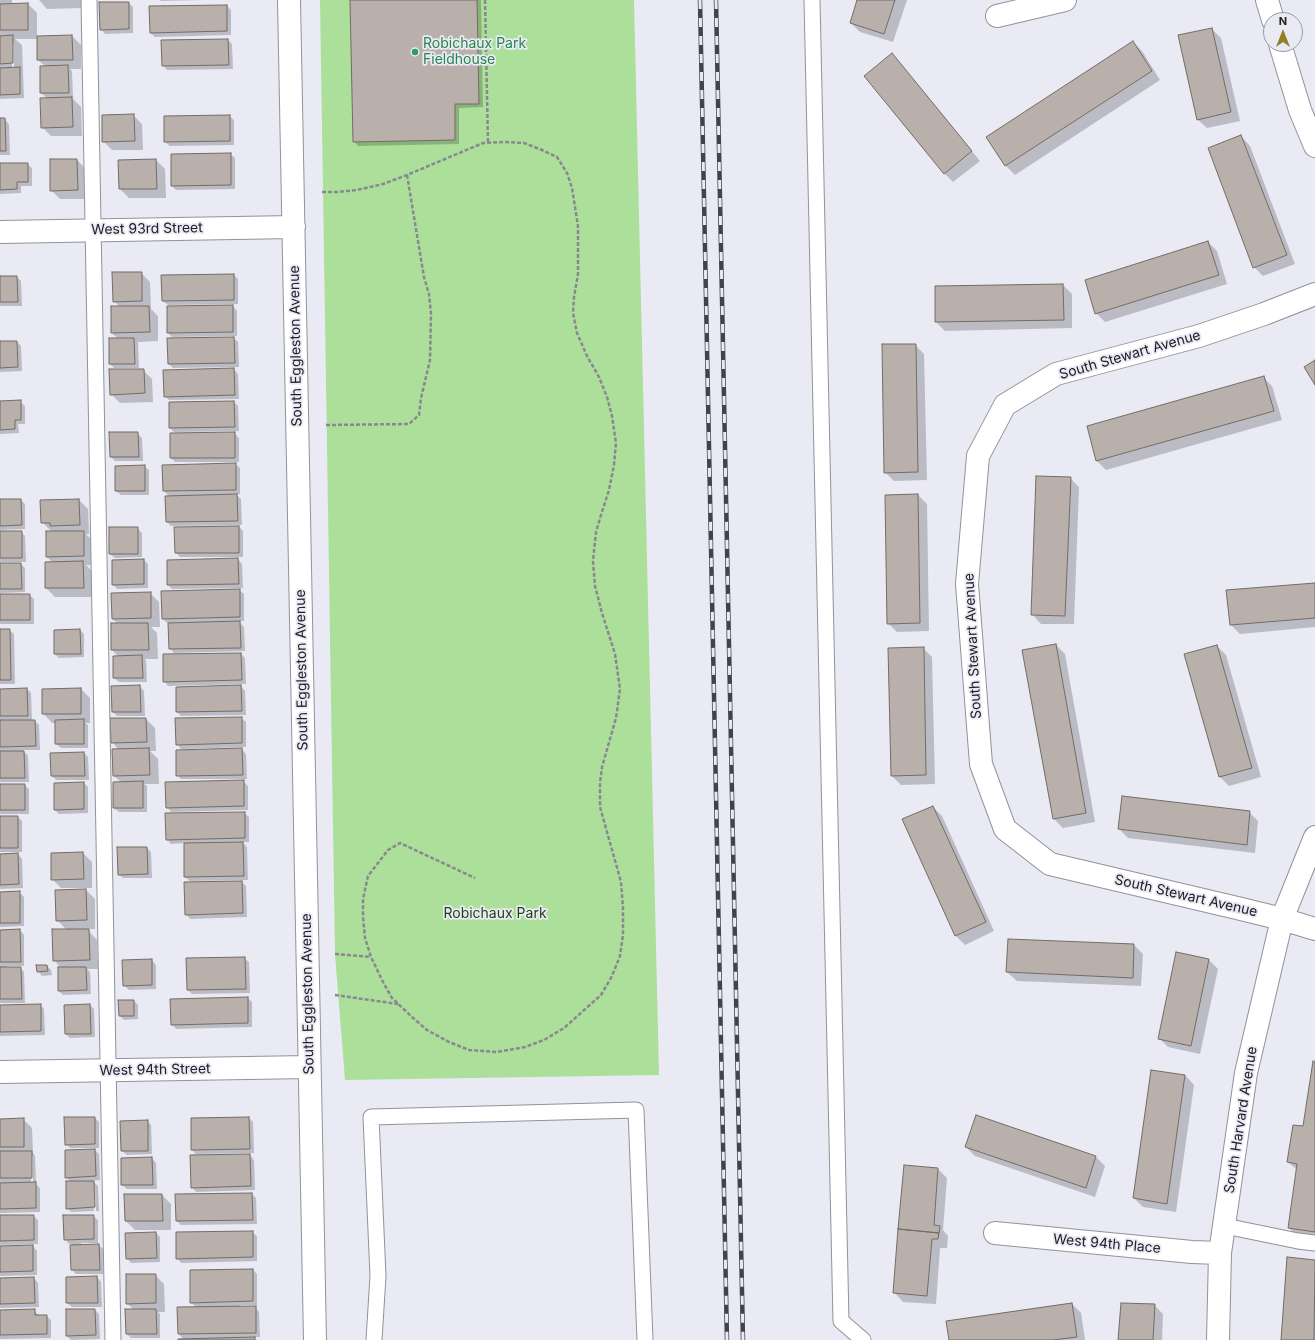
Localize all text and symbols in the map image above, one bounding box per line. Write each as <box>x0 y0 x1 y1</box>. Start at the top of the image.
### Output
north arrow <box>1263 12 1303 52</box>
text: N <box>1279 14 1287 28</box>
place label: Robichaux Park Fieldhouse <box>423 36 526 68</box>
marker: Robichaux Park Fieldhouse <box>410 47 420 57</box>
street label: West 93rd Street <box>91 220 203 238</box>
street label: South Eggleston Avenue <box>286 265 306 427</box>
street label: South Stewart Avenue <box>1057 327 1203 383</box>
street label: South Stewart Avenue <box>961 573 985 719</box>
street label: South Eggleston Avenue <box>292 589 312 751</box>
street label: South Stewart Avenue <box>1113 871 1259 921</box>
park label: Robichaux Park <box>443 906 547 922</box>
street label: South Eggleston Avenue <box>298 913 318 1075</box>
street label: South Harvard Avenue <box>1221 1045 1261 1195</box>
street label: West 94th Street <box>99 1061 211 1079</box>
street label: West 94th Place <box>1052 1231 1162 1257</box>

